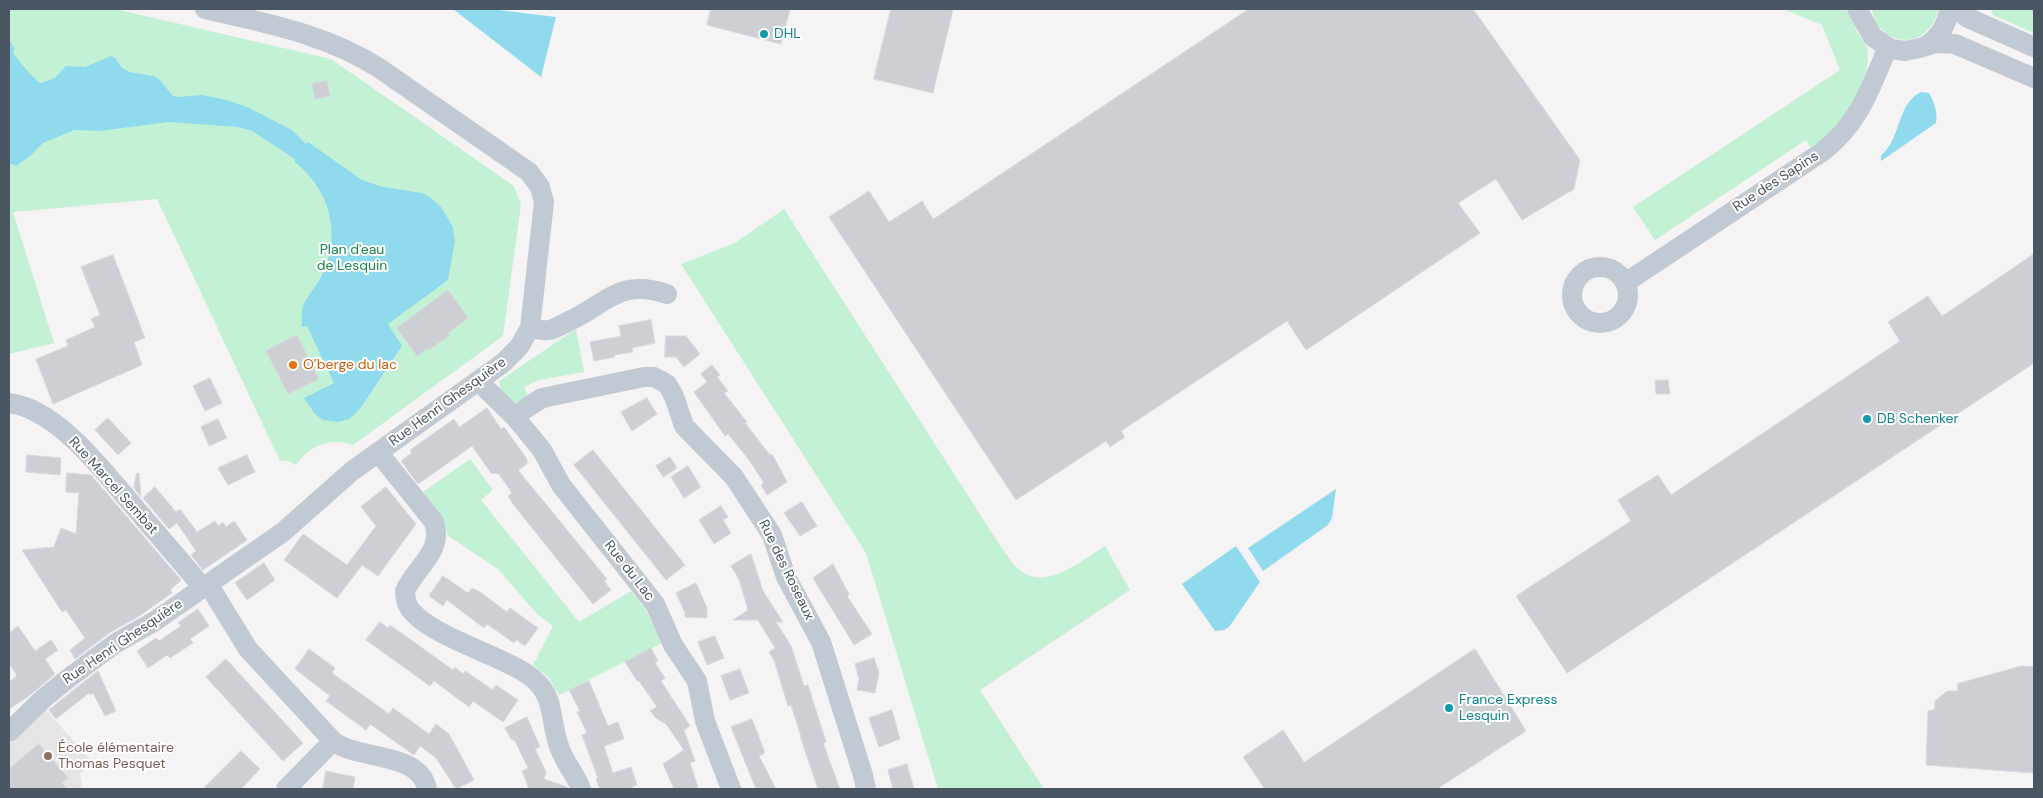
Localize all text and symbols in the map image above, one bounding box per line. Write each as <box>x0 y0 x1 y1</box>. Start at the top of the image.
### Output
place label: DHL <box>774 26 801 42</box>
marker: DHL <box>758 28 770 40</box>
street label: Rue des Sapins <box>1730 148 1822 216</box>
park label: Plan d'eau de Lesquin <box>317 242 387 274</box>
street label: Rue Henri Ghesquière <box>386 354 510 450</box>
place label: O’berge du lac <box>303 357 397 373</box>
marker: O’berge du lac <box>287 359 299 371</box>
place label: DB Schenker <box>1877 411 1959 427</box>
marker: DB Schenker <box>1861 413 1873 425</box>
street label: Rue Marcel Sembat <box>65 434 161 538</box>
street label: Rue des Roseaux <box>755 517 817 623</box>
street label: Rue du Lac <box>600 538 658 604</box>
street label: Rue Henri Ghesquière <box>60 596 186 688</box>
place label: France Express Lesquin <box>1459 692 1558 724</box>
marker: France Express Lesquin <box>1443 702 1455 714</box>
place label: École élémentaire Thomas Pesquet <box>58 740 174 772</box>
marker: École élémentaire Thomas Pesquet <box>42 750 54 762</box>

